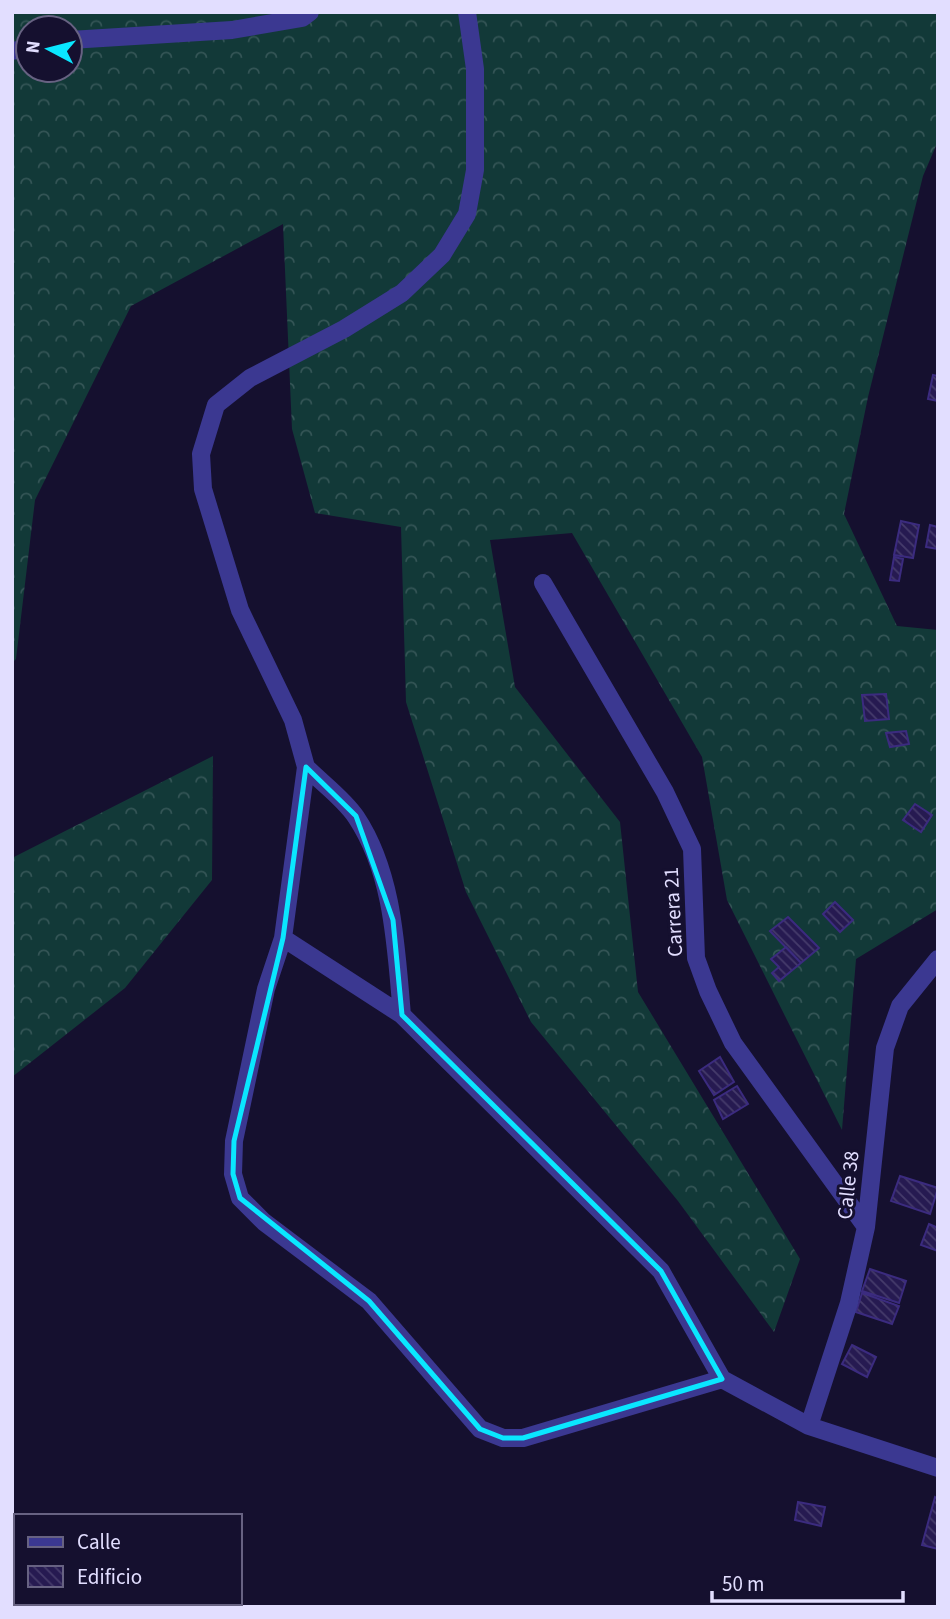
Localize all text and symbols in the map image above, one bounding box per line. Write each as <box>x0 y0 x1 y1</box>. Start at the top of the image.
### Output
north arrow <box>14 14 84 84</box>
text: N <box>19 39 48 55</box>
street label: Carrera 21 <box>656 866 690 958</box>
street label: Calle 38 <box>829 1149 867 1221</box>
legend <box>14 1514 242 1605</box>
text: Calle <box>77 1527 121 1557</box>
scale bar <box>712 1560 903 1604</box>
text: Edificio <box>77 1562 142 1592</box>
text: 50 m <box>722 1569 764 1599</box>

